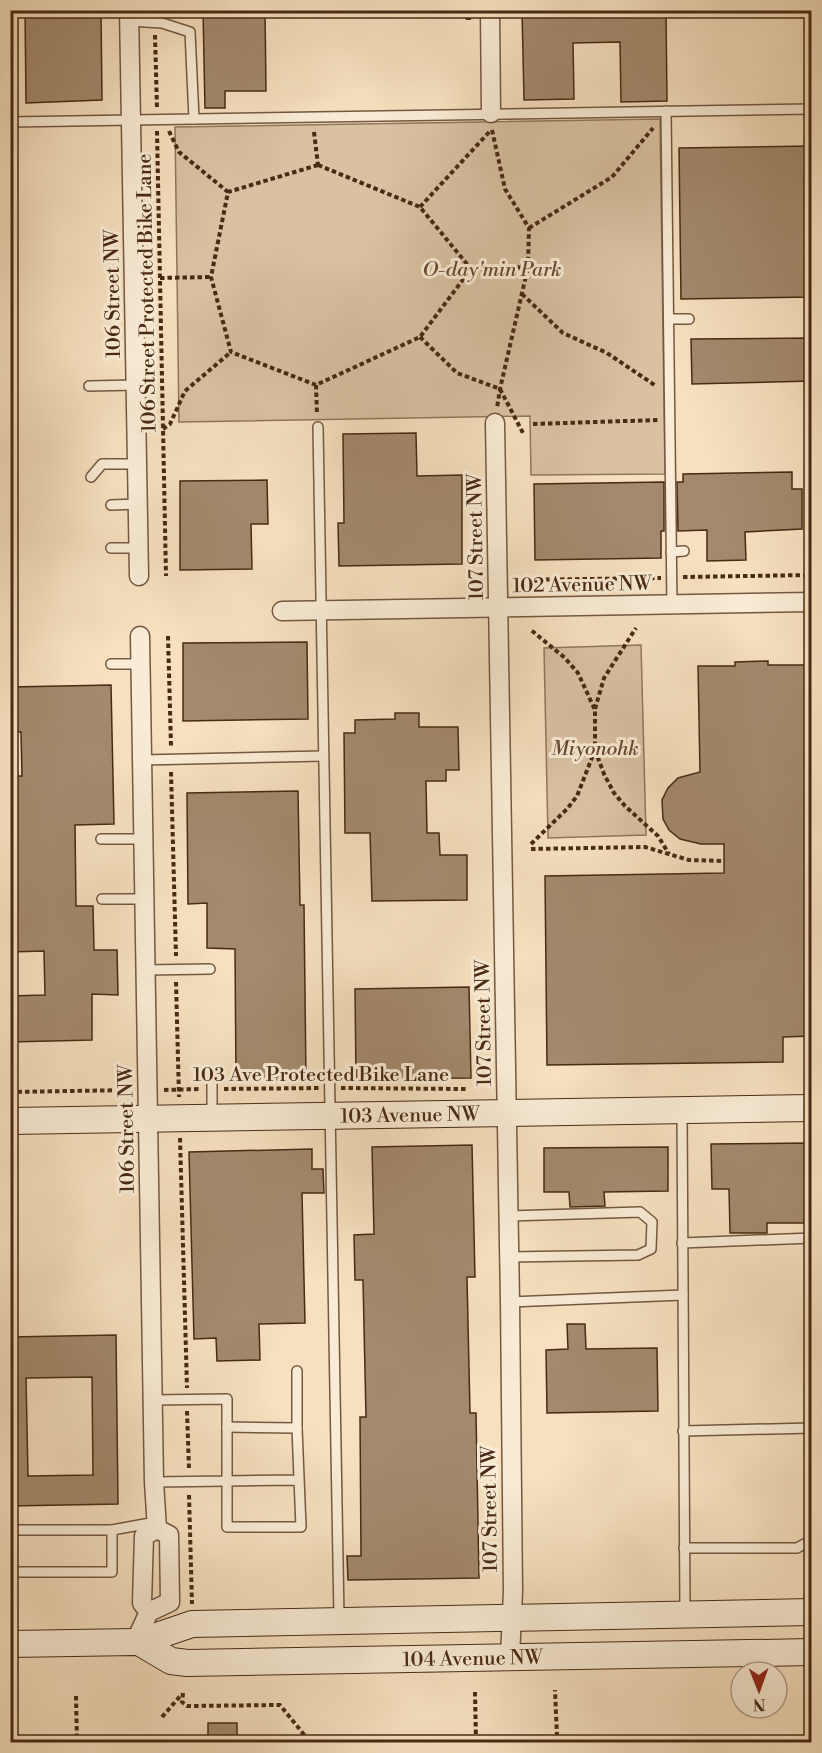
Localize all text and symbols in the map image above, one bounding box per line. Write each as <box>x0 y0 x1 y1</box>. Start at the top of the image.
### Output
street label: 106 Street Protected Bike Lane <box>133 153 162 433</box>
street label: 106 Street NW <box>100 228 127 359</box>
park label: O-day'min Park <box>422 258 562 283</box>
street label: 107 Street NW <box>463 473 490 601</box>
street label: 102 Avenue NW <box>512 572 653 599</box>
park label: Miyonohk <box>551 737 639 762</box>
street label: 107 Street NW <box>471 959 498 1087</box>
street label: 106 Street NW <box>114 1063 141 1194</box>
street label: 103 Ave Protected Bike Lane <box>193 1063 449 1088</box>
street label: 103 Avenue NW <box>340 1102 481 1130</box>
street label: 107 Street NW <box>477 1445 504 1573</box>
street label: 104 Avenue NW <box>402 1646 544 1673</box>
north arrow <box>729 1660 789 1720</box>
text: N <box>752 1694 766 1714</box>

